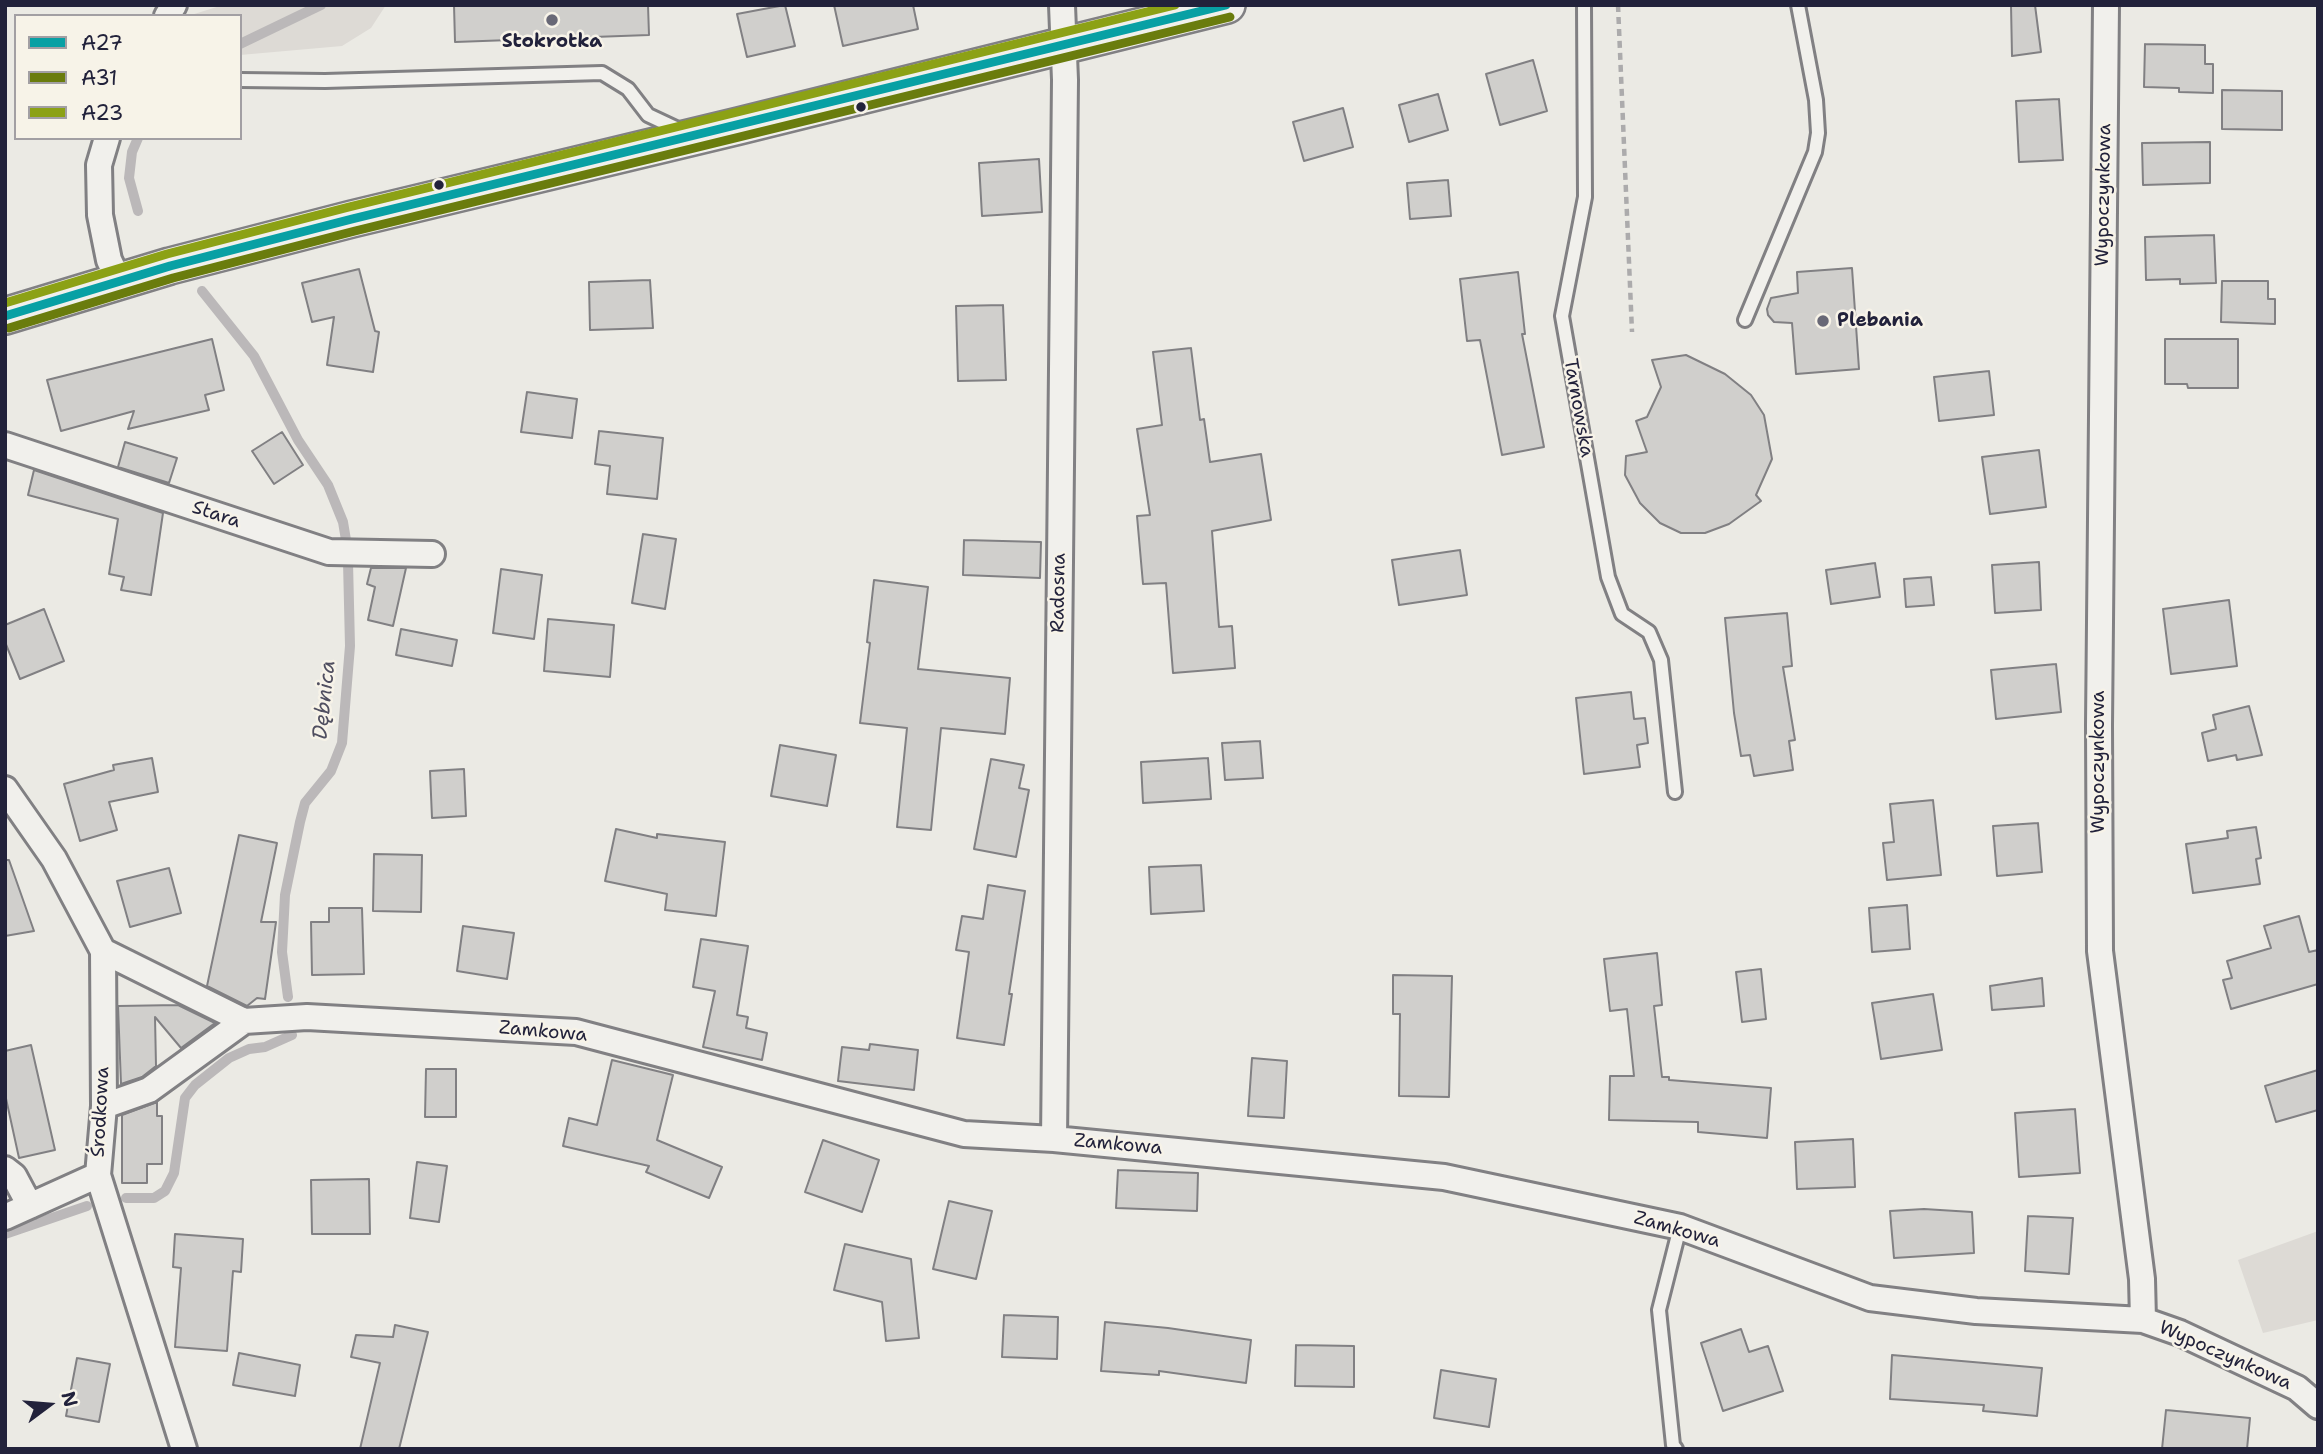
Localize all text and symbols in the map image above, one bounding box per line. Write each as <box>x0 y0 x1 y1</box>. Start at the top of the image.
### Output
marker: Stokrotka <box>544 12 560 28</box>
legend <box>14 14 242 140</box>
text: A27 <box>81 29 123 57</box>
place label: Stokrotka <box>502 31 602 53</box>
text: A31 <box>81 64 117 92</box>
text: A23 <box>81 99 123 127</box>
unlabelled marker <box>854 100 868 114</box>
street label: Wypoczynkowa <box>2091 123 2117 267</box>
unlabelled marker <box>432 178 446 192</box>
place label: Plebania <box>1837 310 1923 332</box>
marker: Plebania <box>1815 313 1831 329</box>
street label: Tarnowska <box>1558 357 1598 459</box>
street label: Stara <box>189 497 243 533</box>
street label: Radosna <box>1047 553 1071 633</box>
water label: Dębnica <box>308 659 342 741</box>
street label: Wypoczynkowa <box>2088 691 2110 833</box>
street label: Zamkowa <box>498 1017 588 1047</box>
street label: Środkowa <box>87 1066 115 1158</box>
street label: Zamkowa <box>1073 1130 1163 1160</box>
street label: Zamkowa <box>1631 1207 1723 1253</box>
street label: Wypoczynkowa <box>2155 1317 2295 1395</box>
north arrow <box>14 1370 84 1440</box>
text: N <box>56 1388 84 1410</box>

